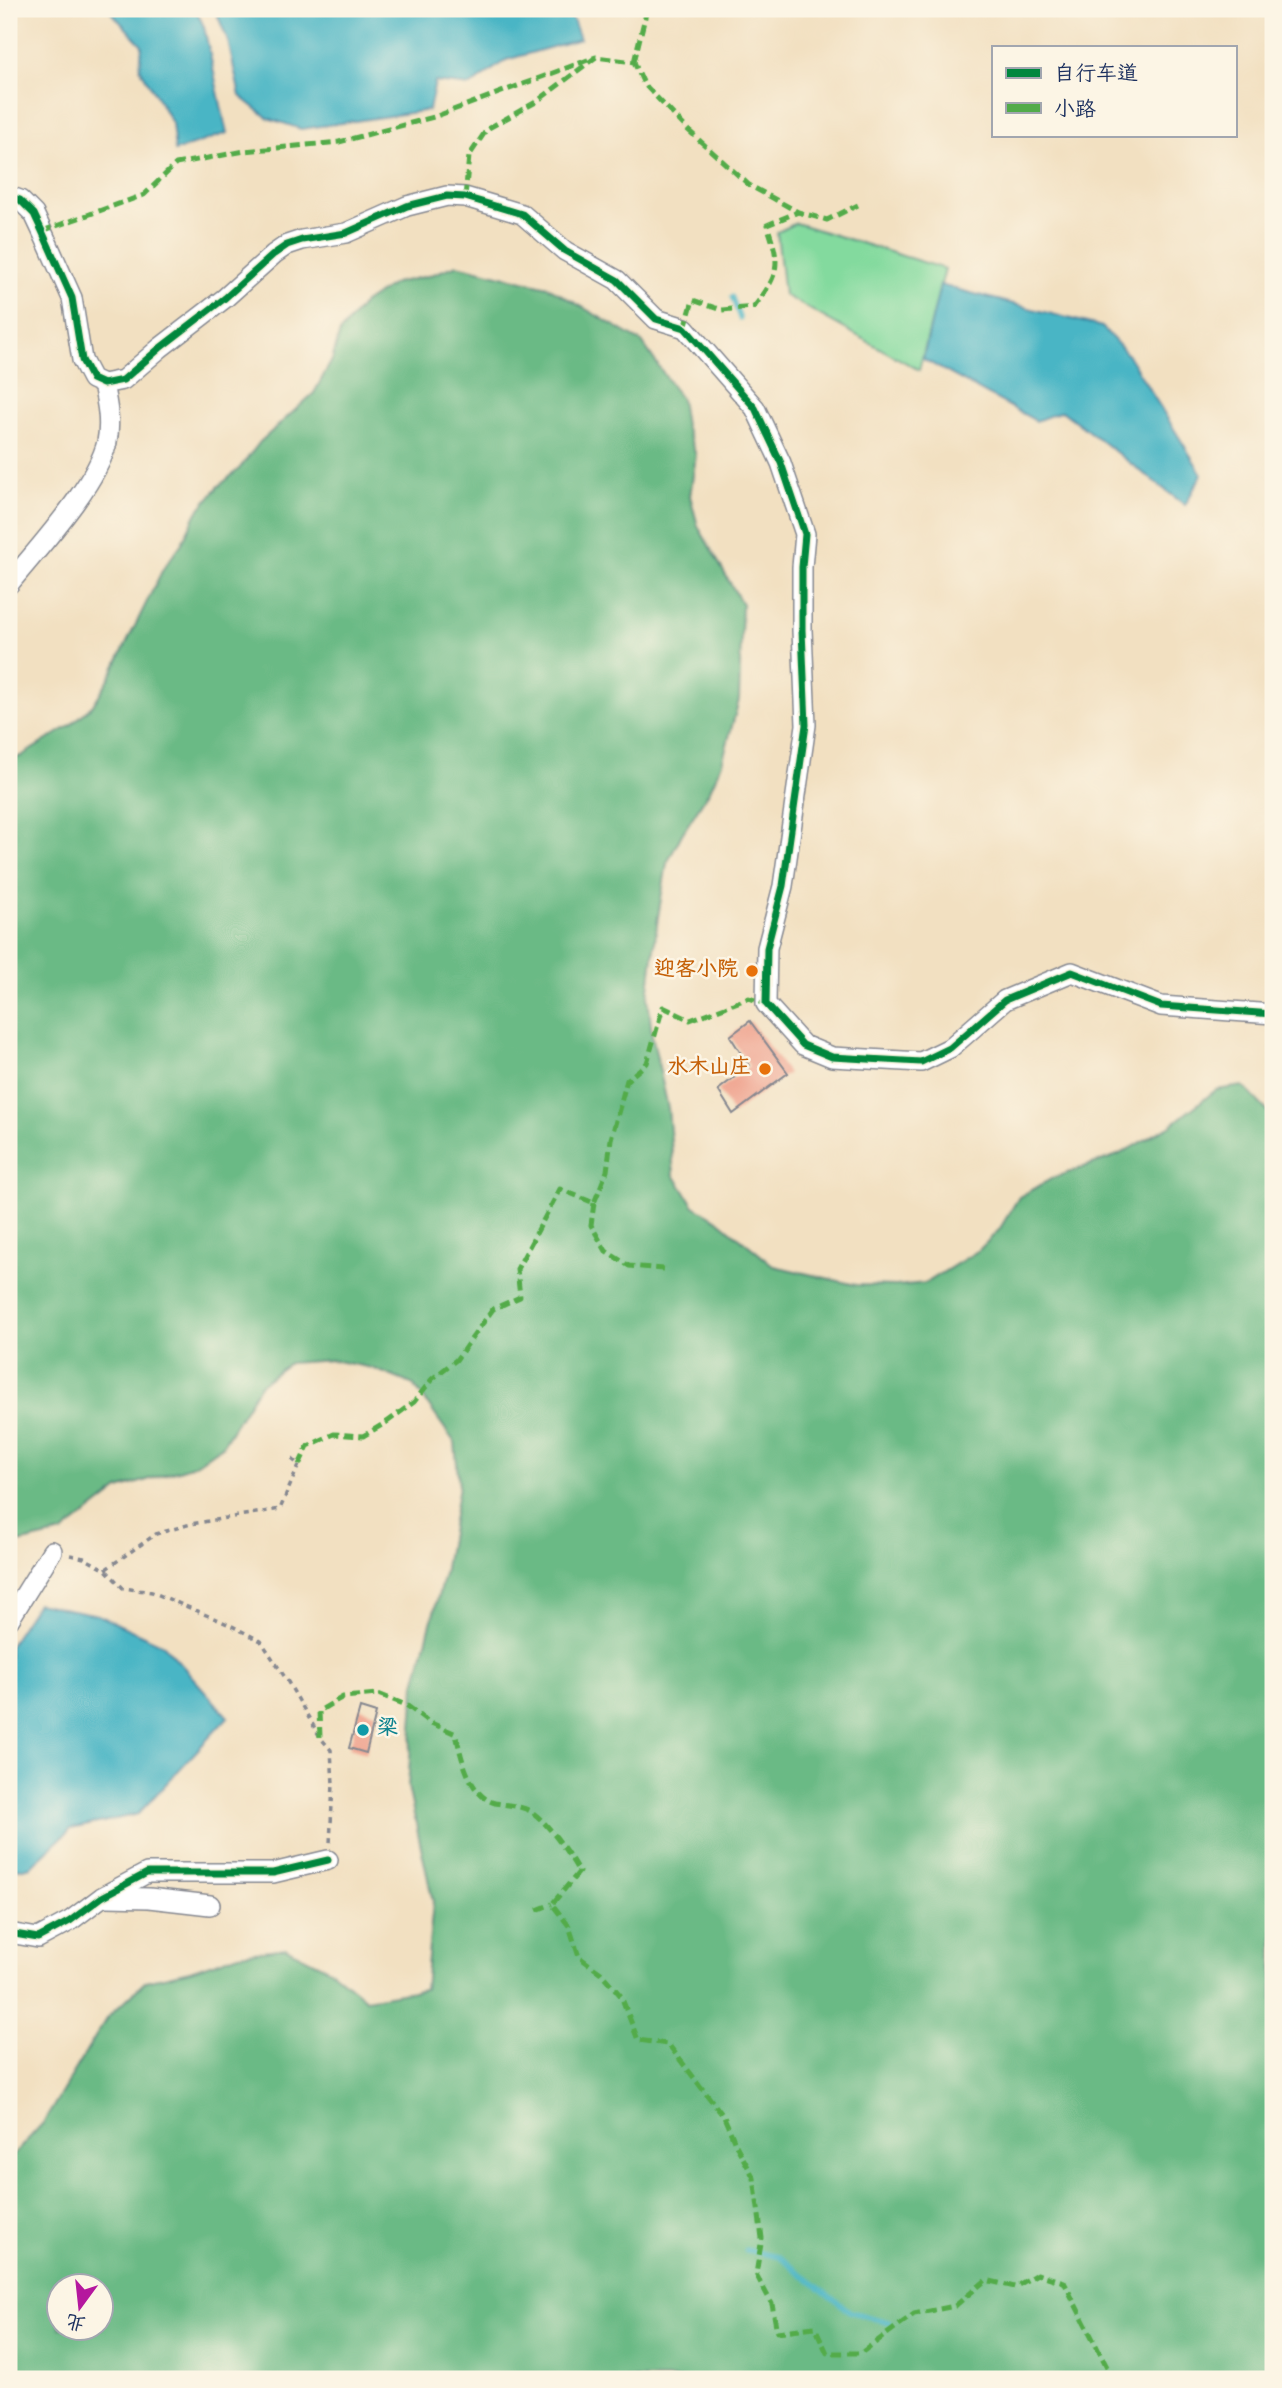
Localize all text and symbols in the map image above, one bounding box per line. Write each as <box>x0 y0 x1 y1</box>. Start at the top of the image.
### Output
legend <box>992 46 1236 136</box>
text: 自行车道 <box>1054 62 1138 89</box>
text: 小路 <box>1054 98 1096 125</box>
place label: 迎客小院 <box>654 957 738 984</box>
marker: 迎客小院 <box>744 963 760 979</box>
place label: 水木山庄 <box>667 1055 751 1082</box>
marker: 水木山庄 <box>757 1061 773 1077</box>
place label: 梁 <box>377 1716 398 1743</box>
marker: 梁 <box>355 1722 371 1738</box>
north arrow <box>46 2272 116 2342</box>
text: 北 <box>64 2306 89 2334</box>

